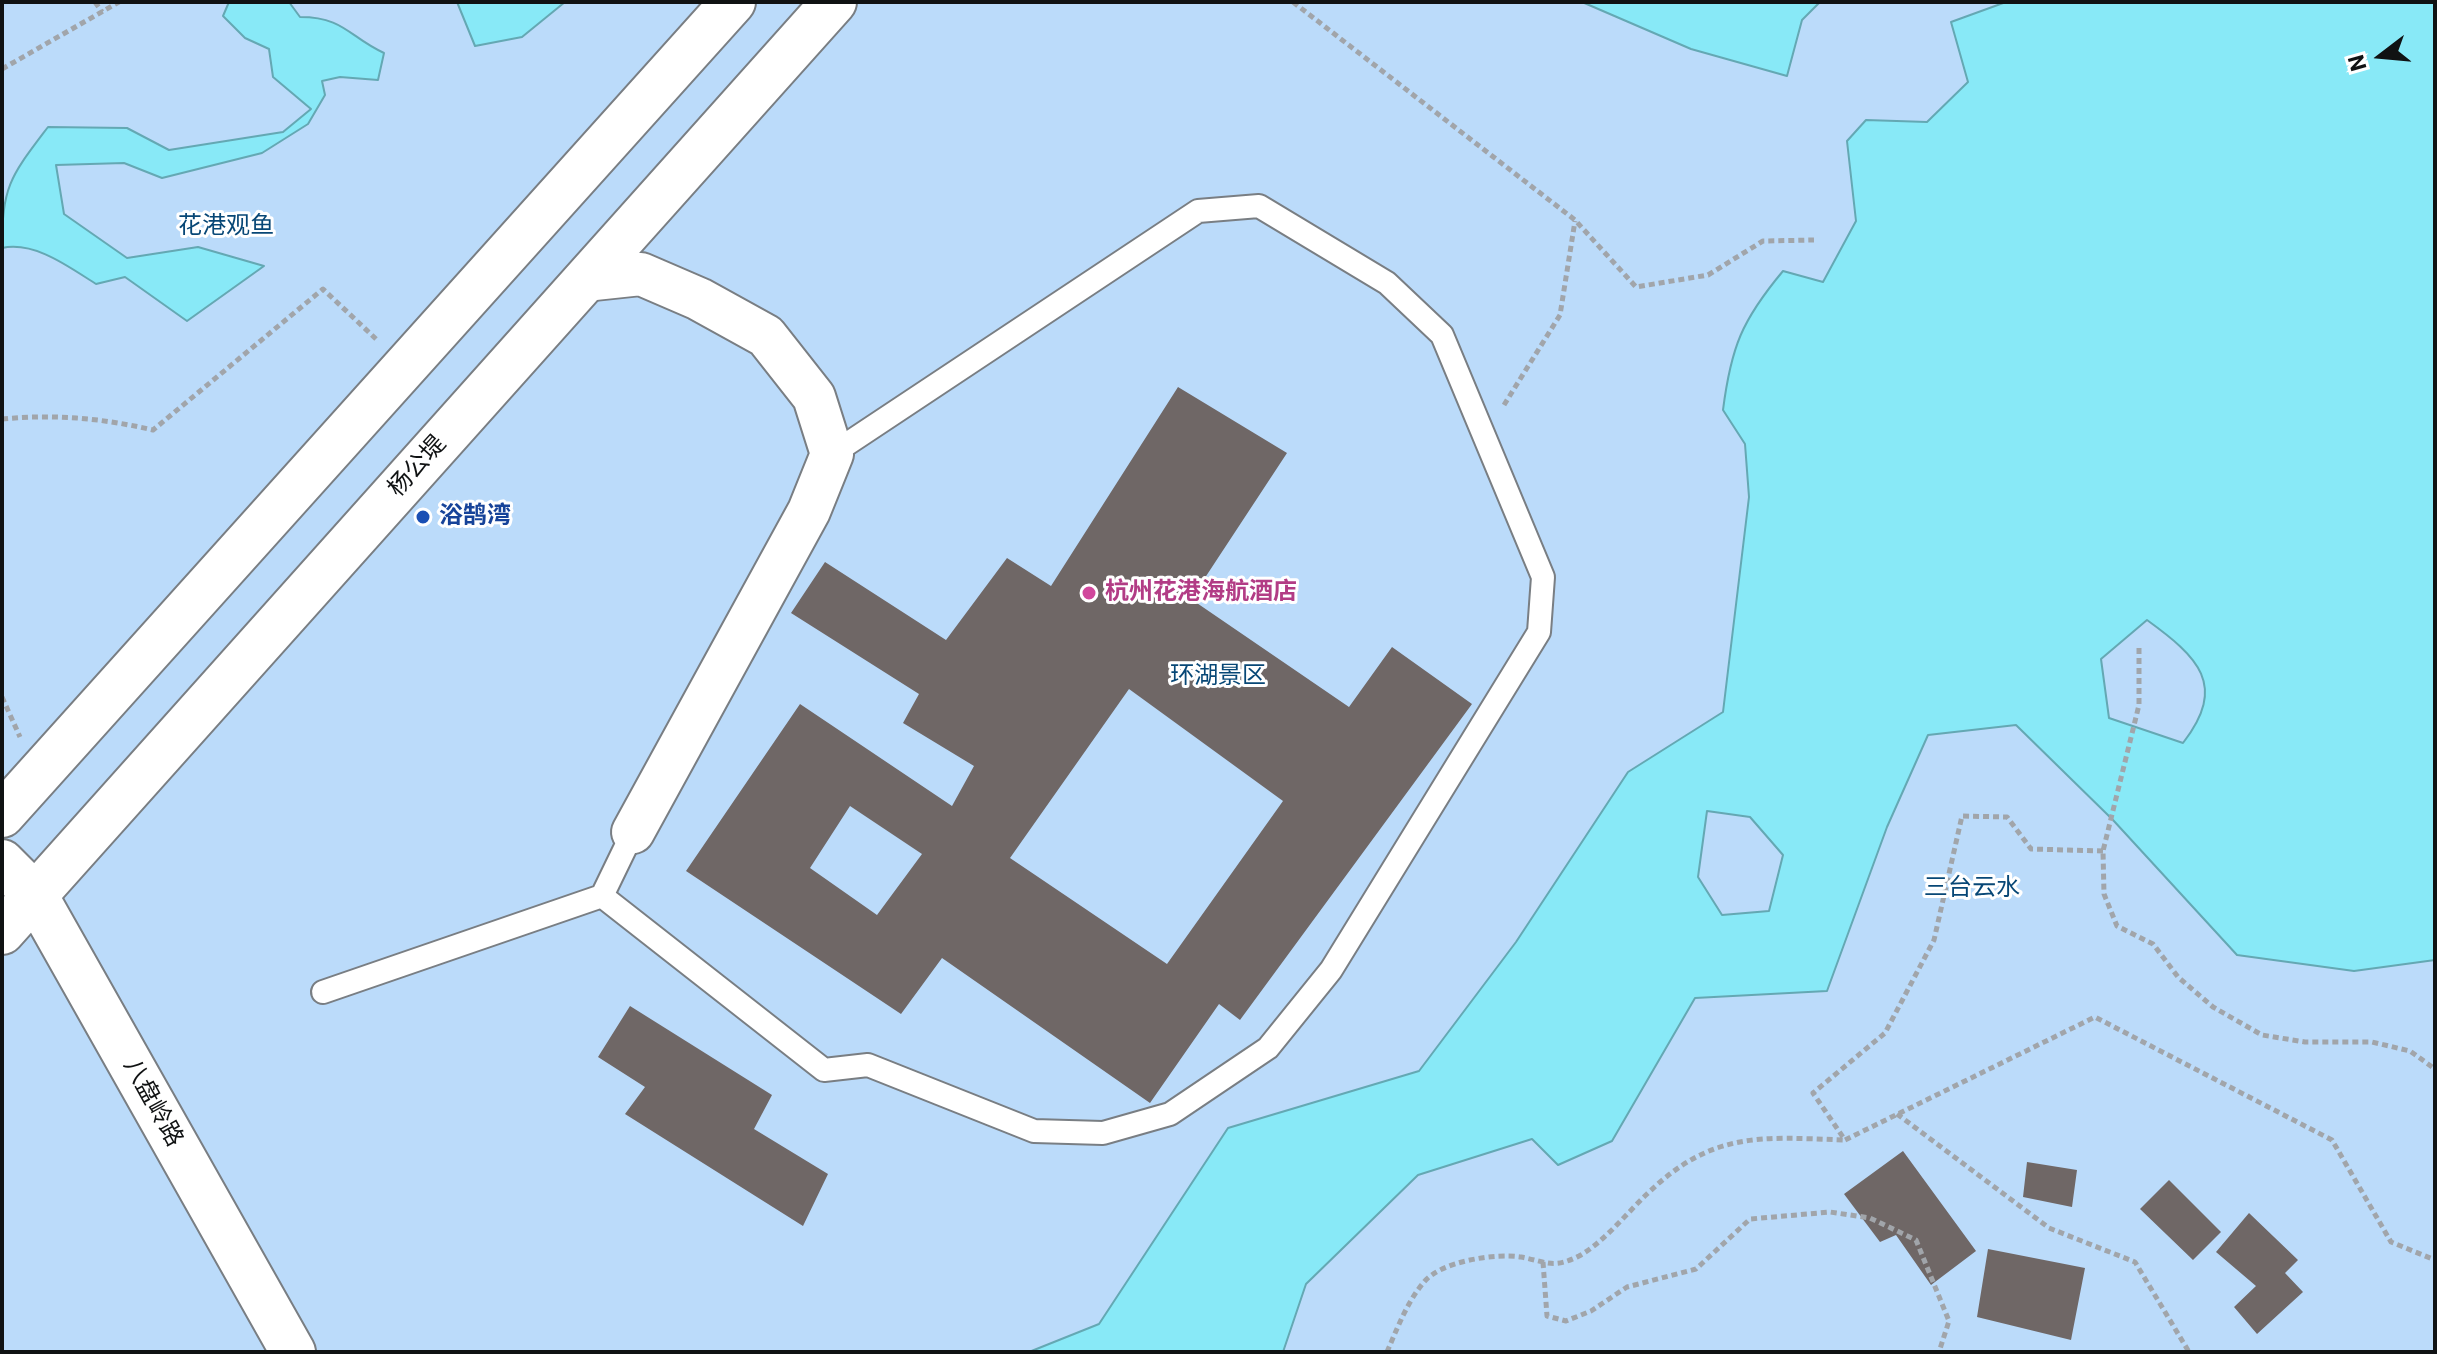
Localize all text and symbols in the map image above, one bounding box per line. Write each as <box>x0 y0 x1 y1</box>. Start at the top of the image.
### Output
north arrow <box>2341 16 2421 96</box>
text: N <box>2343 52 2372 74</box>
park label: 花港观鱼 <box>178 213 274 241</box>
street label: 杨公堤 <box>383 431 453 503</box>
place label: 浴鹄湾 <box>439 503 511 531</box>
marker: 浴鹄湾 <box>414 508 432 526</box>
place label: 杭州花港海航酒店 <box>1105 579 1297 607</box>
marker: 杭州花港海航酒店 <box>1080 584 1098 602</box>
park label: 环湖景区 <box>1170 663 1266 691</box>
park label: 三台云水 <box>1924 875 2020 903</box>
street label: 八盘岭路 <box>116 1054 188 1152</box>

